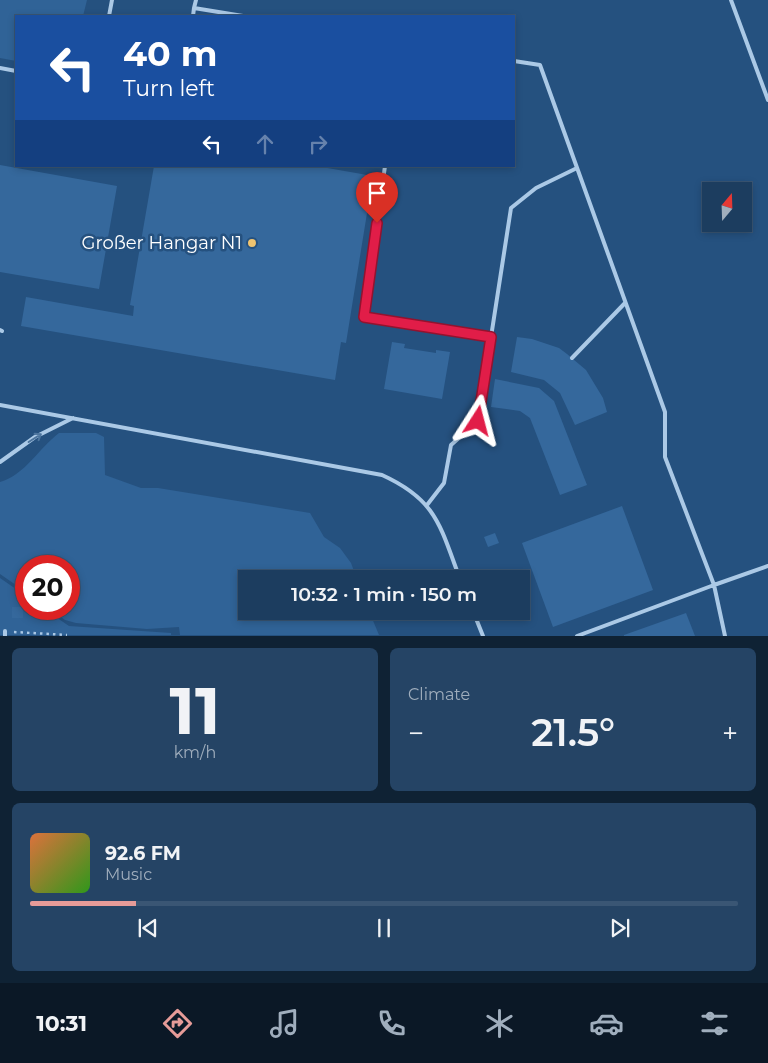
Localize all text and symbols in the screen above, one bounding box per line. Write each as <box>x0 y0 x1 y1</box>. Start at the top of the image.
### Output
text: 40 m <box>123 32 218 75</box>
icon: left <box>40 35 105 100</box>
text: Turn left <box>123 75 215 102</box>
icon: left <box>198 130 226 158</box>
icon: ahead <box>251 130 279 158</box>
icon: right <box>304 130 332 158</box>
pin <box>356 172 398 223</box>
icon: arrive <box>363 179 391 207</box>
north arrow <box>702 182 752 232</box>
map controls <box>702 182 752 232</box>
place label: Großer Hangar N1 <box>82 232 242 254</box>
marker: Großer Hangar N1 <box>246 237 258 249</box>
position arrow <box>451 394 503 446</box>
one-way arrow <box>28 432 42 442</box>
speed limit sign: 20 <box>15 555 80 620</box>
text: 10:32 · 1 min · 150 m <box>291 583 477 606</box>
text: 11 <box>170 671 220 750</box>
text: Climate <box>408 685 470 704</box>
text: 21.5° <box>531 709 615 756</box>
text: − <box>408 716 424 750</box>
text: + <box>722 716 738 750</box>
text: km/h <box>174 743 216 762</box>
text: 92.6 FM <box>105 842 181 865</box>
text: Music <box>105 865 152 884</box>
icon: previous <box>134 914 162 942</box>
icon: pause <box>370 914 398 942</box>
icon: next <box>606 914 634 942</box>
icon: directions <box>160 1006 195 1041</box>
icon: music <box>267 1006 302 1041</box>
icon: phone <box>374 1006 409 1041</box>
icon: climate <box>482 1006 517 1041</box>
icon: car <box>589 1006 624 1041</box>
icon: filters <box>697 1006 732 1041</box>
text: 10:31 <box>36 1010 87 1037</box>

